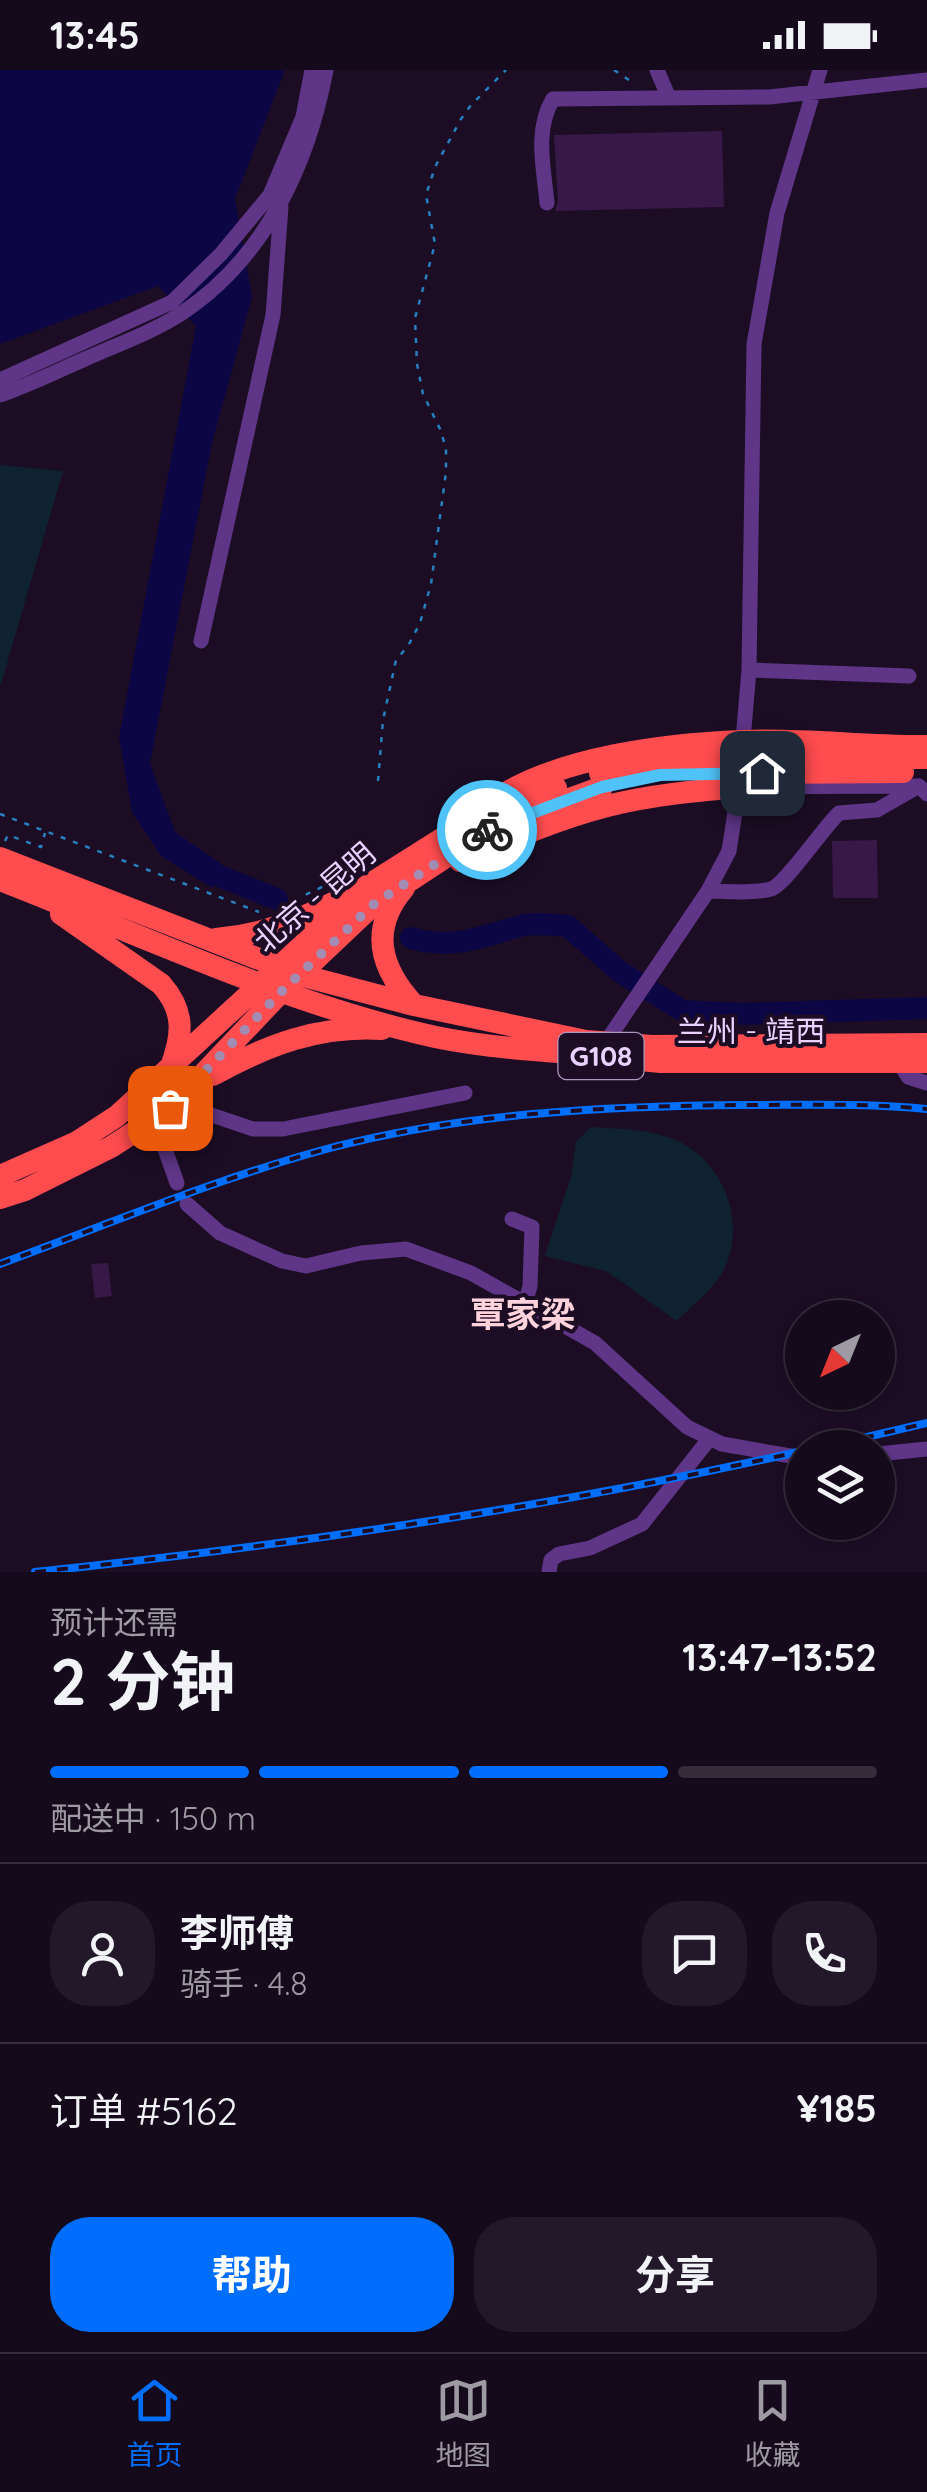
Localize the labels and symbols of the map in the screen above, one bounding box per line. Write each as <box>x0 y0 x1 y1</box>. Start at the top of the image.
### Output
pin <box>720 731 805 816</box>
courier <box>437 780 537 880</box>
street label: 北京 - 昆明 <box>246 834 383 960</box>
street label: 兰州 - 靖西 <box>677 1012 825 1050</box>
road number: G108 <box>558 1033 644 1079</box>
pin <box>128 1066 213 1151</box>
district label: 覃家梁 <box>470 1292 576 1336</box>
north arrow <box>785 1300 895 1410</box>

